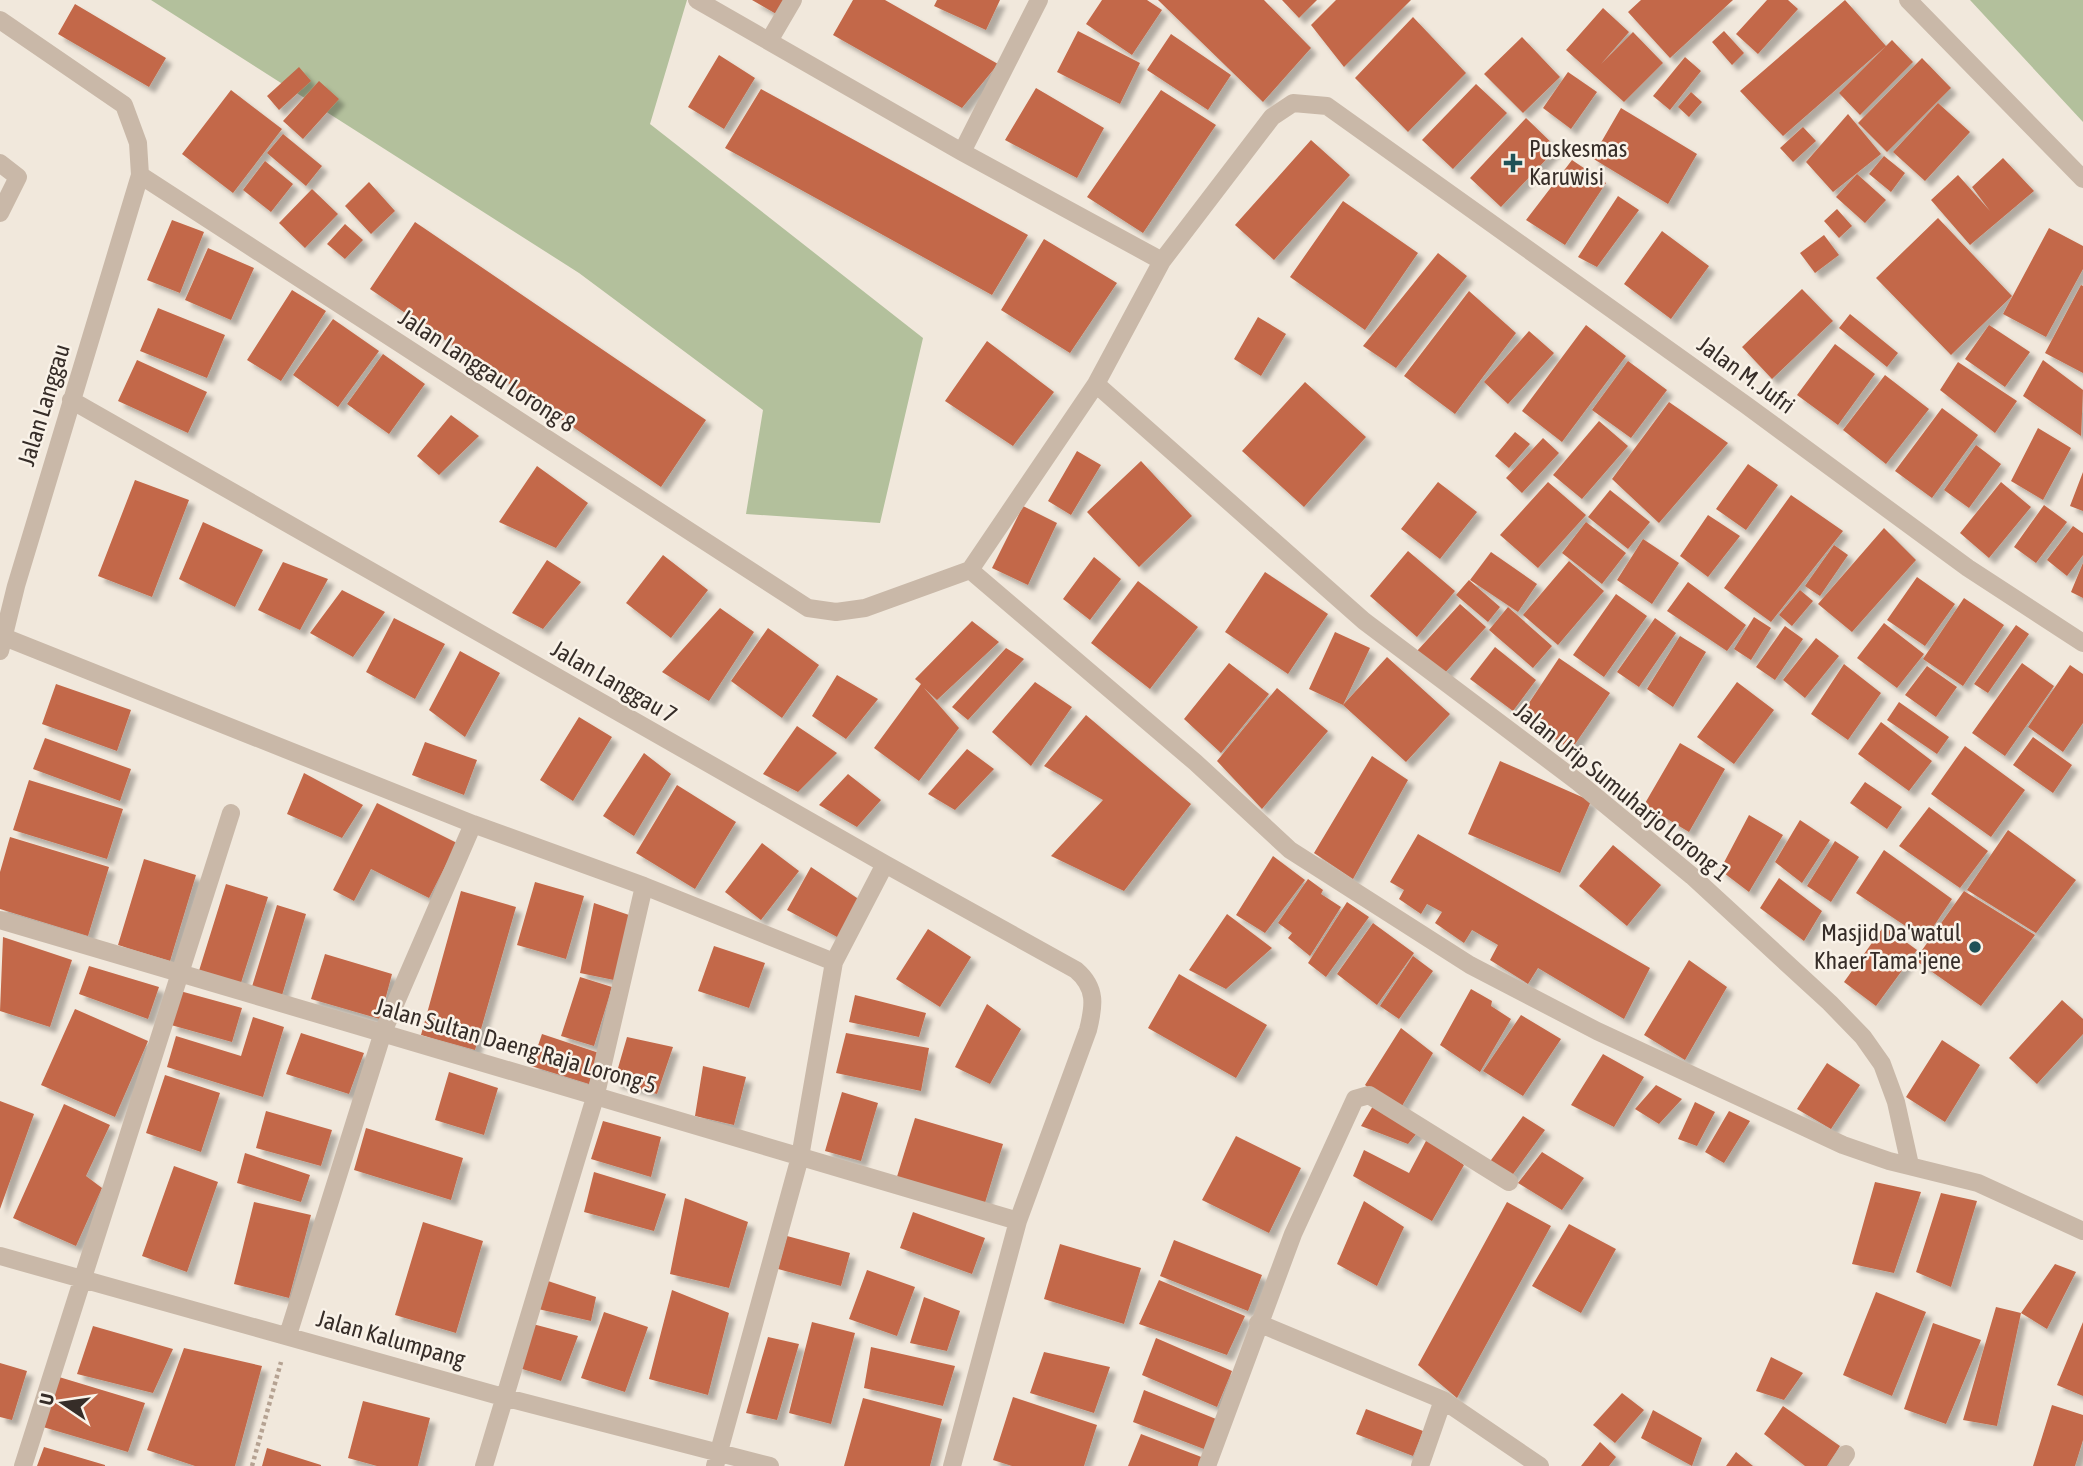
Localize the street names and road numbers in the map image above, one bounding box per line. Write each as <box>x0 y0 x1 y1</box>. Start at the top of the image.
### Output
street label: Jalan Langgau Lorong 8 <box>394 304 580 438</box>
street label: Jalan M. Jufri <box>1692 330 1800 419</box>
street label: Jalan Langgau <box>12 341 75 469</box>
street label: Jalan Langgau 7 <box>547 635 682 728</box>
street label: Jalan Urip Sumuharjo Lorong 1 <box>1509 697 1735 887</box>
street label: Jalan Sultan Daeng Raja Lorong 5 <box>372 992 660 1099</box>
street label: Jalan Kalumpang <box>314 1304 469 1373</box>

